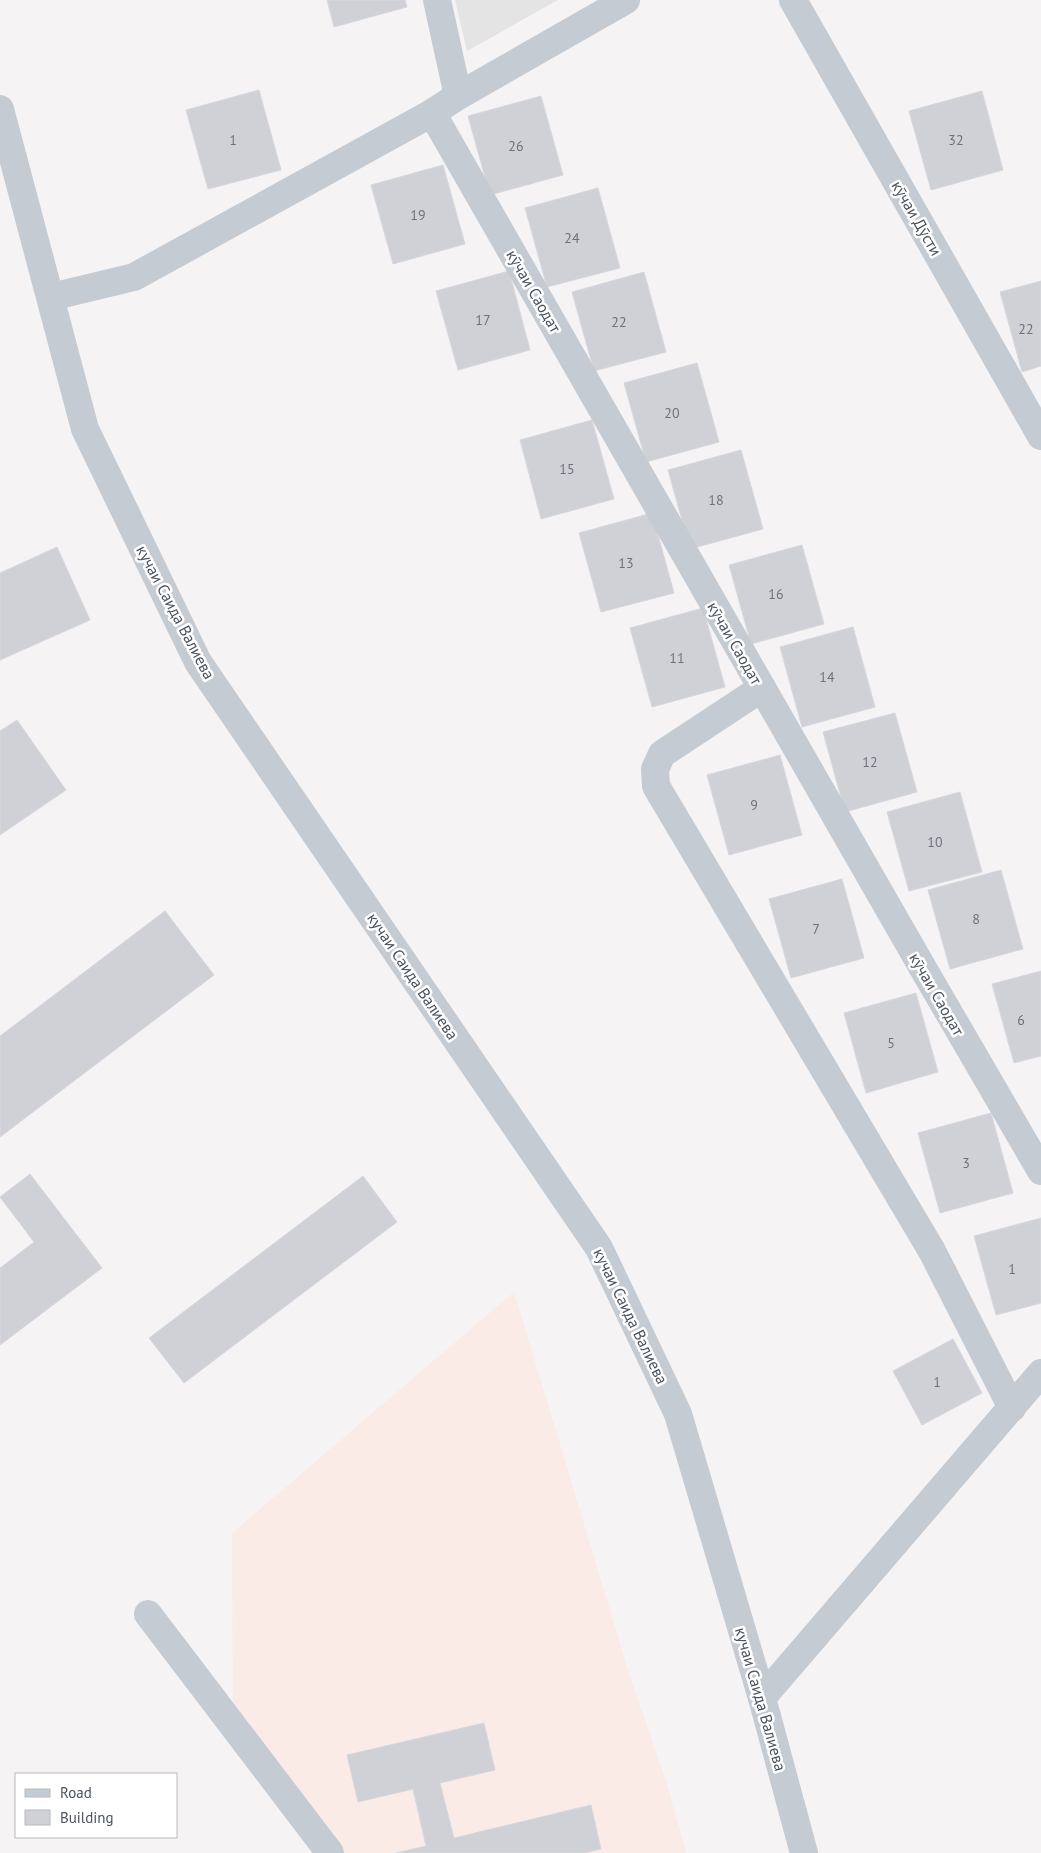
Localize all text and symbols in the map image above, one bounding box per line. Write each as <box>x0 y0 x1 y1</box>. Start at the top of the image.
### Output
house number: 1 <box>229 131 237 149</box>
house number: 32 <box>948 131 964 149</box>
house number: 26 <box>508 137 524 155</box>
street label: кӯчаи Дӯсти <box>888 177 946 259</box>
house number: 19 <box>410 206 426 224</box>
house number: 24 <box>564 229 580 247</box>
street label: кӯчаи Саодат <box>502 246 566 337</box>
house number: 17 <box>475 311 491 329</box>
house number: 22 <box>611 313 627 331</box>
house number: 22 <box>1018 320 1034 338</box>
house number: 20 <box>664 404 680 422</box>
house number: 15 <box>559 460 575 478</box>
house number: 18 <box>708 491 724 509</box>
street label: кучаи Саида Валиева <box>132 542 220 682</box>
house number: 13 <box>618 554 634 572</box>
house number: 16 <box>768 585 784 603</box>
street label: кӯчаи Саодат <box>703 598 767 689</box>
house number: 11 <box>669 649 685 667</box>
house number: 14 <box>819 668 835 686</box>
house number: 12 <box>862 753 878 771</box>
house number: 9 <box>750 796 758 814</box>
house number: 10 <box>927 833 943 851</box>
street label: кучаи Саида Валиева <box>363 909 463 1043</box>
house number: 8 <box>972 910 980 928</box>
house number: 7 <box>812 920 820 938</box>
street label: кӯчаи Саодат <box>905 949 969 1040</box>
house number: 6 <box>1017 1011 1025 1029</box>
house number: 5 <box>887 1034 895 1052</box>
house number: 3 <box>962 1154 970 1172</box>
street label: кучаи Саида Валиева <box>589 1245 673 1387</box>
house number: 1 <box>1008 1260 1016 1278</box>
house number: 1 <box>933 1373 941 1391</box>
street label: кучаи Саида Валиева <box>731 1625 791 1773</box>
legend <box>15 1773 178 1838</box>
text: Road <box>60 1783 92 1802</box>
text: Building <box>60 1808 114 1827</box>

